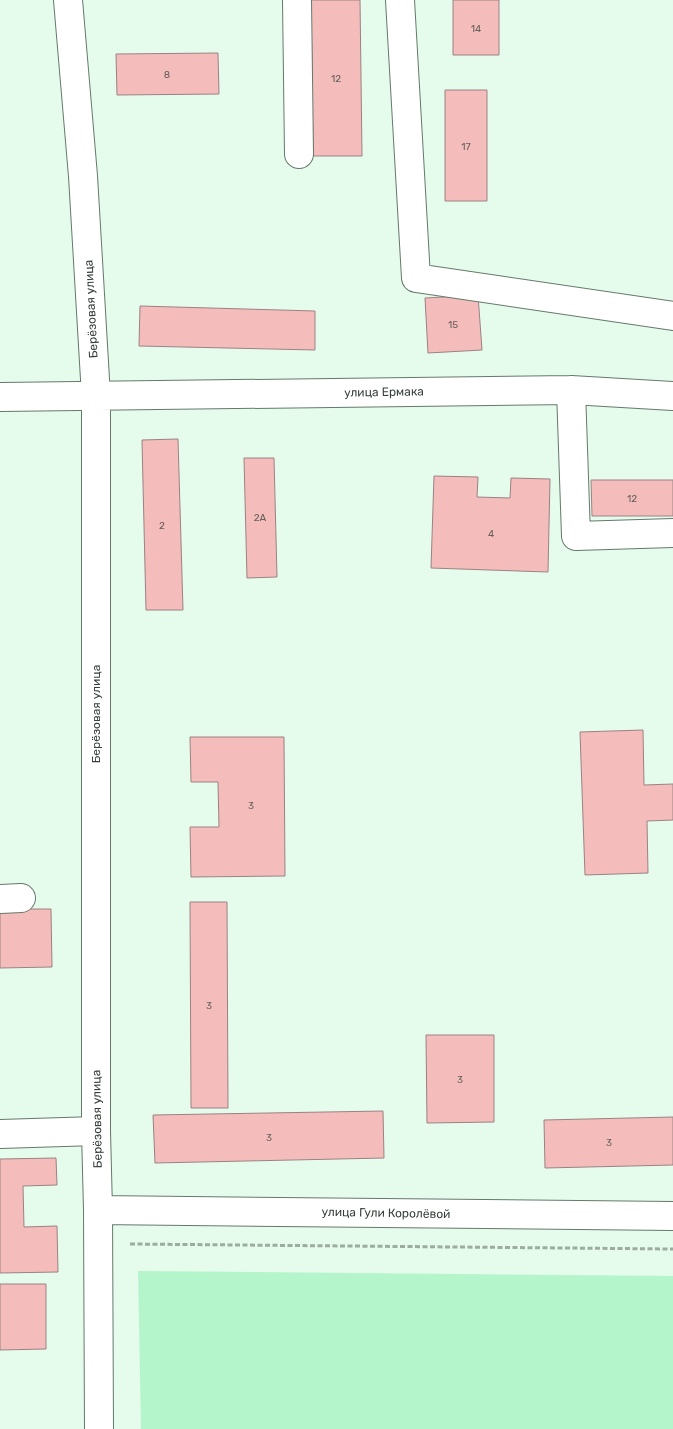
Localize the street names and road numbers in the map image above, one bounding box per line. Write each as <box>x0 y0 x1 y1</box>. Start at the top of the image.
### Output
street label: Берёзовая улица <box>81 259 101 359</box>
street label: улица Ермака <box>344 384 424 400</box>
street label: Берёзовая улица <box>89 665 103 763</box>
street label: Берёзовая улица <box>89 1070 105 1168</box>
street label: улица Гули Королёвой <box>321 1205 451 1221</box>

